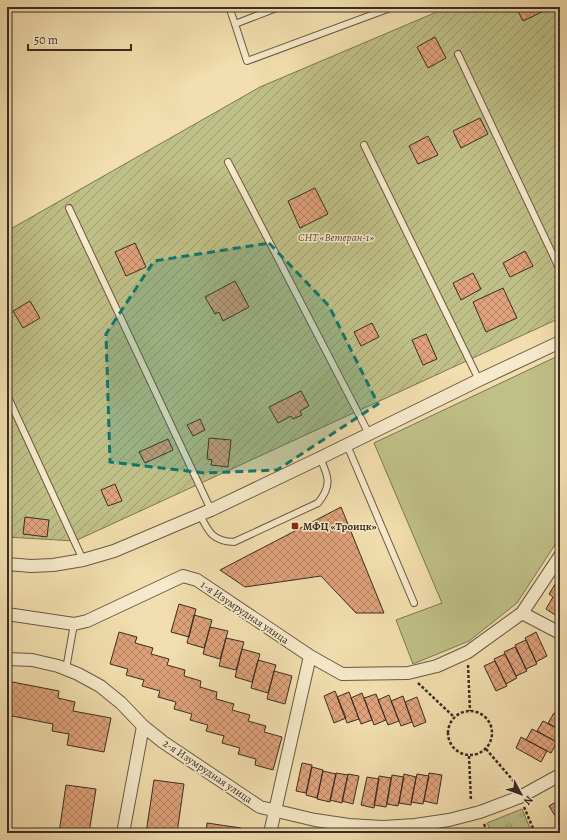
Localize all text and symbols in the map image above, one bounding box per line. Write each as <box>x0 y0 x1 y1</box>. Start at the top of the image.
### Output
scale bar <box>28 26 131 52</box>
text: 50 m <box>34 32 58 48</box>
park label: СНТ «Ветеран-1» <box>298 230 375 245</box>
place label: МФЦ «Троицк» <box>303 519 377 534</box>
marker: МФЦ «Троицк» <box>290 521 300 531</box>
street label: 1-я Изумрудная улица <box>198 577 293 648</box>
street label: 2-я Изумрудная улица <box>160 736 256 808</box>
north arrow <box>501 774 541 814</box>
text: N <box>520 792 536 808</box>

